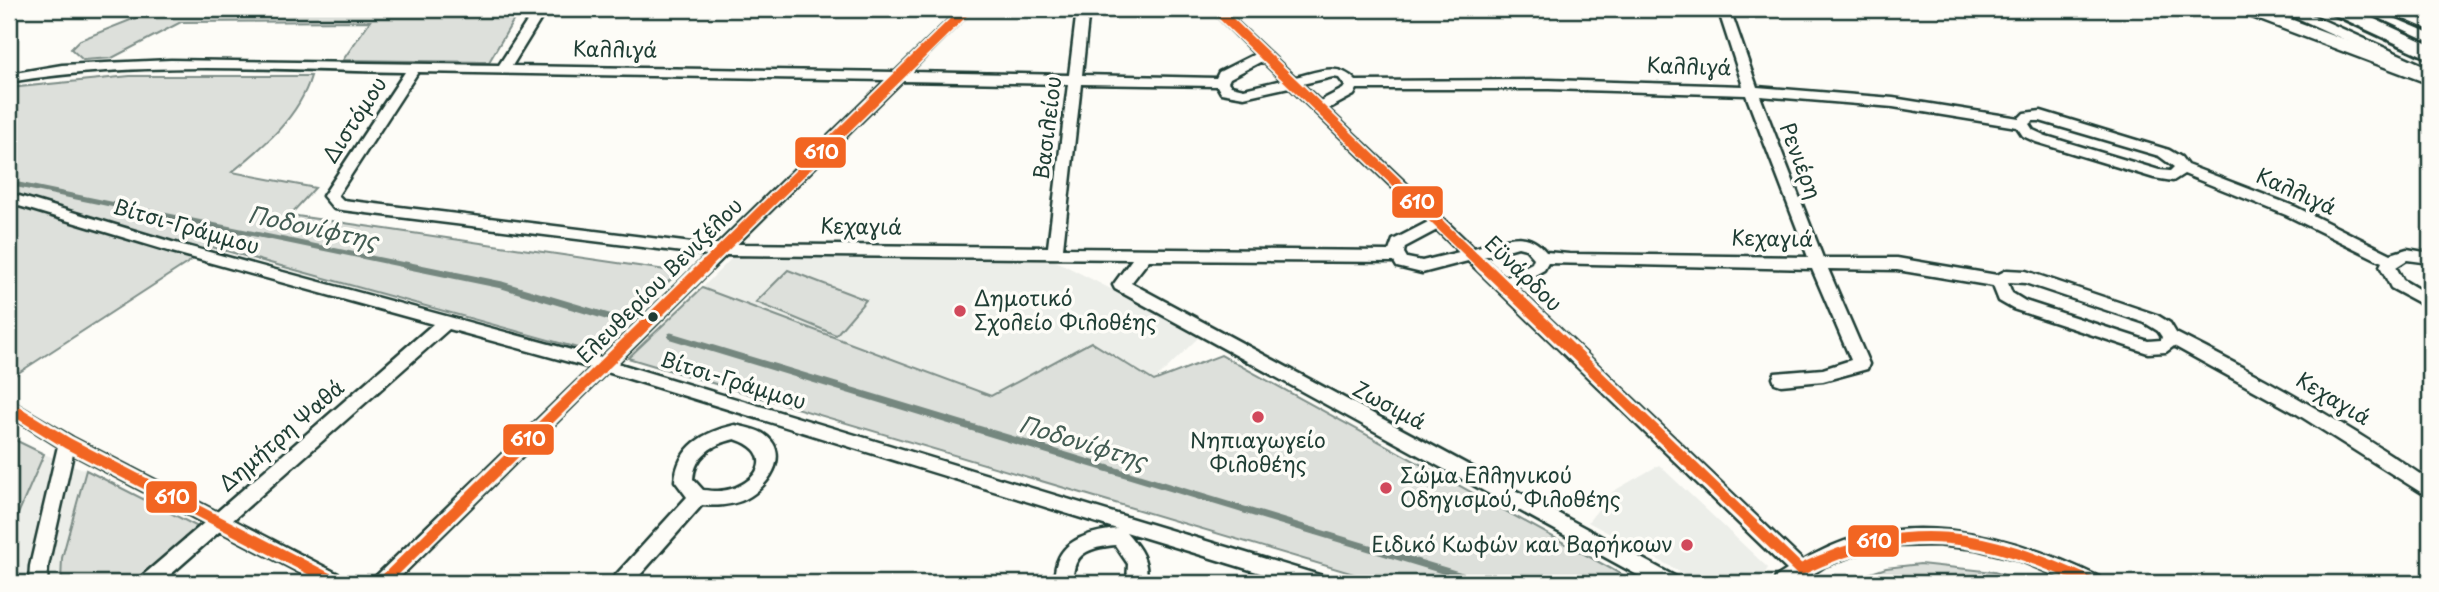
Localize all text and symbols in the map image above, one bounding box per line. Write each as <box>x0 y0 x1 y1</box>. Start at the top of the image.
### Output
street label: Καλλιγά <box>573 31 658 65</box>
street label: Καλλιγά <box>1646 48 1732 82</box>
street label: Διστόμου <box>313 69 393 168</box>
street label: Βασιλείου <box>1024 74 1068 181</box>
street label: Ρενιέρη <box>1773 118 1831 203</box>
line badge: 610 <box>794 136 847 169</box>
text: 610 <box>803 137 839 165</box>
street label: Καλλιγά <box>2252 158 2342 222</box>
line badge: 610 <box>1391 185 1444 219</box>
text: 610 <box>1399 187 1435 215</box>
street label: Βίτσι-Γράμμου <box>110 189 264 261</box>
street label: Ελευθερίου Βενιζέλου <box>568 189 749 370</box>
water label: Ποδονίφτης <box>245 196 384 258</box>
street label: Κεχαγιά <box>820 208 903 242</box>
street label: Κεχαγιά <box>1731 220 1814 254</box>
street label: Εϋνάρδου <box>1478 227 1570 318</box>
place label: Δημοτικό Σχολείο Φιλοθέης <box>974 281 1157 337</box>
marker: Δημοτικό Σχολείο Φιλοθέης <box>952 303 968 319</box>
unlabelled marker <box>646 310 660 324</box>
street label: Βίτσι-Γράμμου <box>657 342 810 416</box>
street label: Κεχαγιά <box>2291 362 2378 432</box>
street label: Δημήτρη Ψαθά <box>211 371 351 498</box>
street label: Ζωσιμά <box>1348 372 1432 437</box>
water label: Ποδονίφτης <box>1015 406 1154 478</box>
marker: Νηπιαγωγείο Φιλοθέης <box>1250 409 1266 425</box>
line badge: 610 <box>502 423 555 456</box>
place label: Νηπιαγωγείο Φιλοθέης <box>1190 423 1326 479</box>
text: 610 <box>510 424 546 452</box>
place label: Σώμα Ελληνικού Οδηγισμού, Φιλοθέης <box>1400 458 1621 514</box>
line badge: 610 <box>145 480 198 514</box>
marker: Σώμα Ελληνικού Οδηγισμού, Φιλοθέης <box>1378 480 1394 496</box>
text: 610 <box>154 482 190 510</box>
line badge: 610 <box>1847 524 1900 558</box>
text: 610 <box>1856 526 1892 554</box>
place label: Ειδικό Κωφών και Βαρήκοων <box>1371 527 1673 559</box>
marker: Ειδικό Κωφών και Βαρήκοων <box>1679 537 1695 553</box>

